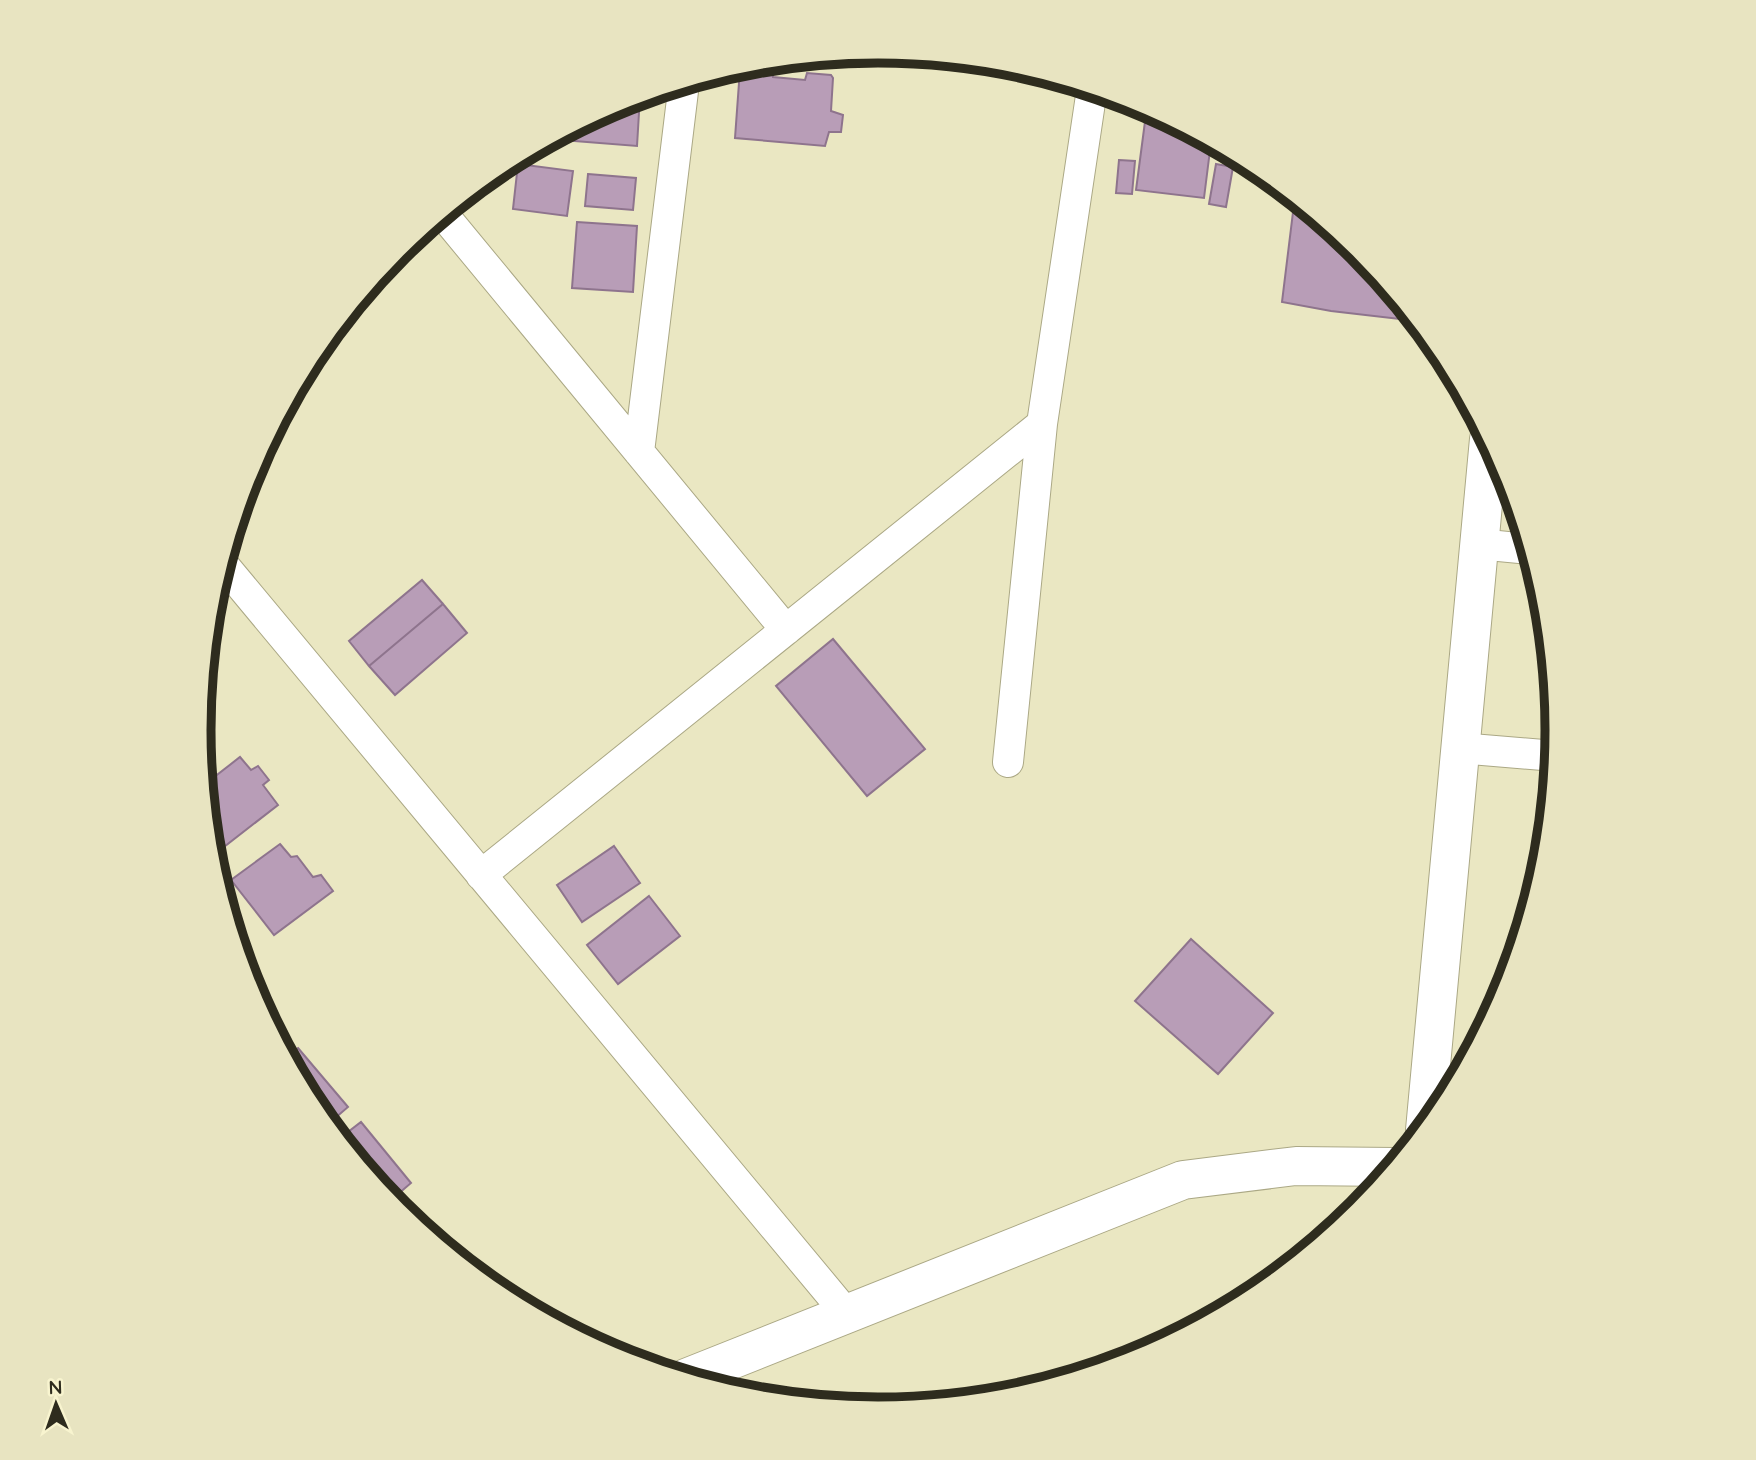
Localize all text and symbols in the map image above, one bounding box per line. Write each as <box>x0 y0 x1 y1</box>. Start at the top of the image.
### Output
north arrow <box>21 1369 91 1439</box>
text: N <box>48 1375 63 1399</box>

